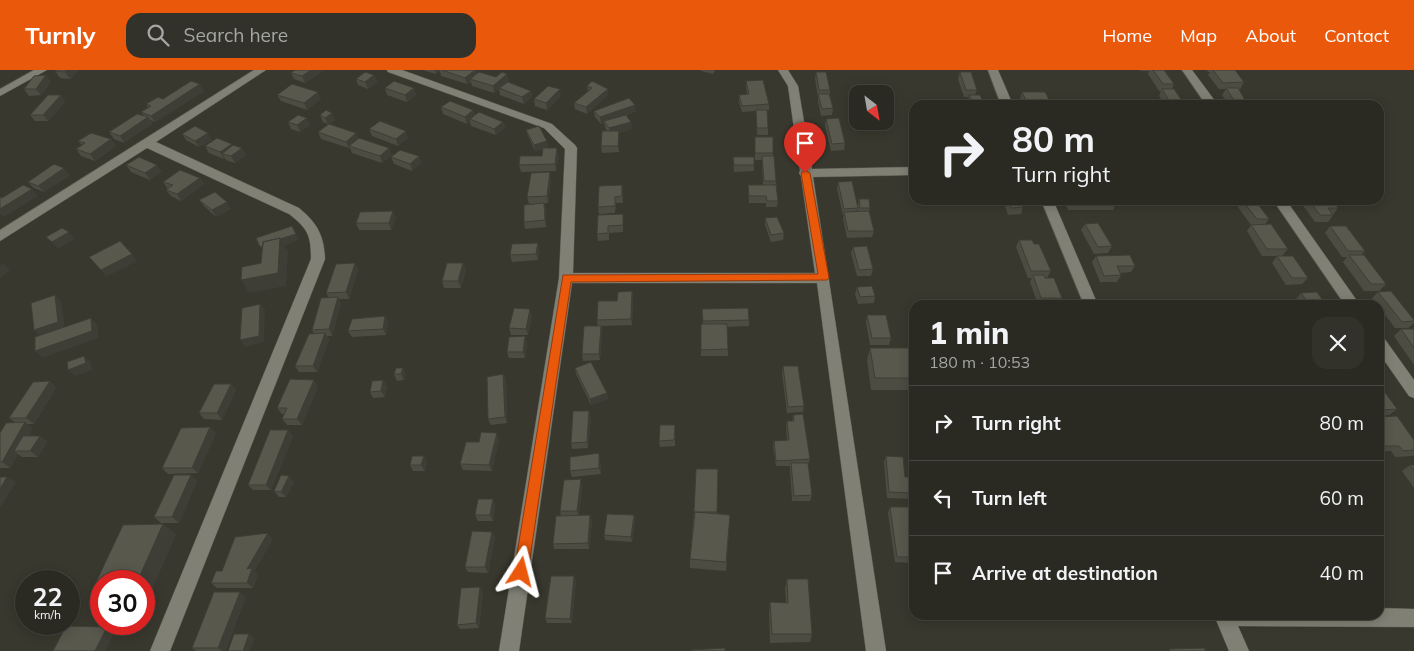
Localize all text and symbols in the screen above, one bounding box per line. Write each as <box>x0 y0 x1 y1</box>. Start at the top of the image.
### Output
search box <box>126 13 476 58</box>
text: Turnly <box>25 20 96 50</box>
icon: search <box>144 21 172 49</box>
text: Search here <box>184 23 288 47</box>
text: Home <box>1102 24 1152 47</box>
text: Map <box>1180 24 1217 47</box>
text: About <box>1245 24 1296 47</box>
text: Contact <box>1324 24 1389 47</box>
north arrow <box>849 85 894 130</box>
map controls <box>849 85 894 130</box>
text: 80 m <box>1012 117 1095 161</box>
icon: right <box>929 120 994 185</box>
pin <box>784 122 826 173</box>
icon: arrive <box>791 129 819 157</box>
text: Turn right <box>1012 160 1110 188</box>
text: 1 min <box>929 314 1009 352</box>
button: close <box>1312 317 1364 369</box>
text: 180 m · 10:53 <box>929 352 1030 372</box>
icon: right <box>929 409 957 437</box>
text: Turn right <box>972 411 1061 435</box>
text: 80 m <box>1320 411 1364 435</box>
icon: left <box>929 484 957 512</box>
text: Turn left <box>972 486 1047 510</box>
text: 60 m <box>1320 486 1364 510</box>
position arrow <box>494 545 546 597</box>
icon: arrive <box>929 559 957 587</box>
text: Arrive at destination <box>972 561 1158 585</box>
text: 40 m <box>1320 561 1364 585</box>
speed limit sign: 30 <box>90 570 155 635</box>
text: 22 <box>32 581 63 612</box>
text: km/h <box>34 607 61 622</box>

